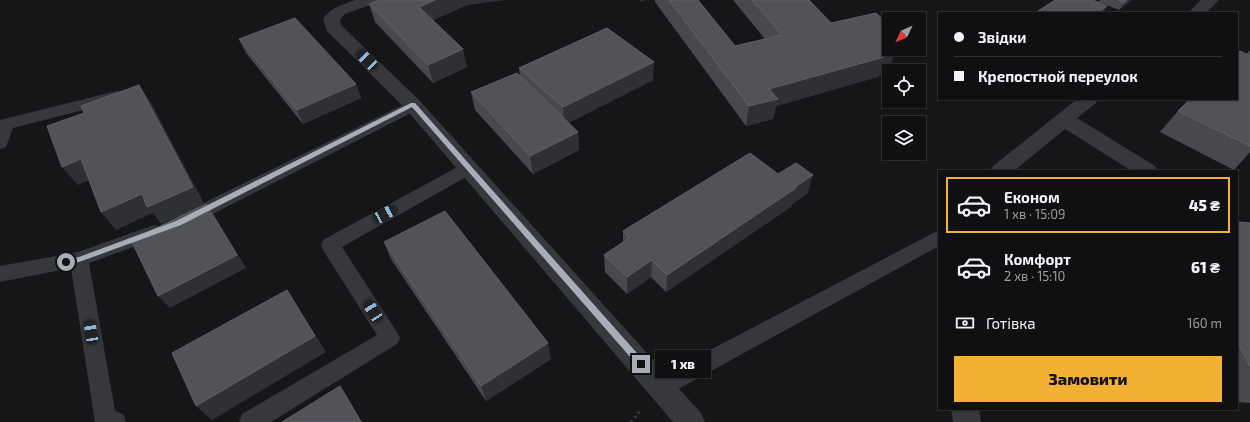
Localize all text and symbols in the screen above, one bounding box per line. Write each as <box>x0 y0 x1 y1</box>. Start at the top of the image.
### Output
north arrow <box>882 12 926 56</box>
map controls <box>882 12 926 160</box>
text: Звідки <box>978 28 1026 46</box>
car <box>354 47 380 73</box>
button: locate <box>882 64 926 108</box>
text: Крепостной переулок <box>978 67 1138 85</box>
button: layers <box>882 116 926 160</box>
icon: car <box>956 187 992 223</box>
text: Економ <box>1004 188 1060 206</box>
text: 45 ₴ <box>1189 196 1220 214</box>
car <box>372 203 398 225</box>
text: 1 хв · 15:09 <box>1004 206 1066 222</box>
icon: car <box>956 249 992 285</box>
text: Комфорт <box>1004 250 1071 268</box>
route start <box>57 253 75 271</box>
text: 61 ₴ <box>1191 258 1220 276</box>
text: 2 хв · 15:10 <box>1004 268 1065 284</box>
car <box>361 298 385 324</box>
icon: cash <box>954 312 976 334</box>
text: Готівка <box>986 314 1036 332</box>
text: 160 m <box>1187 315 1222 331</box>
car <box>83 319 99 345</box>
callout: 1 хв <box>655 350 711 378</box>
route end <box>632 355 650 373</box>
text: 1 хв <box>671 356 695 372</box>
button: Замовити <box>954 356 1222 402</box>

